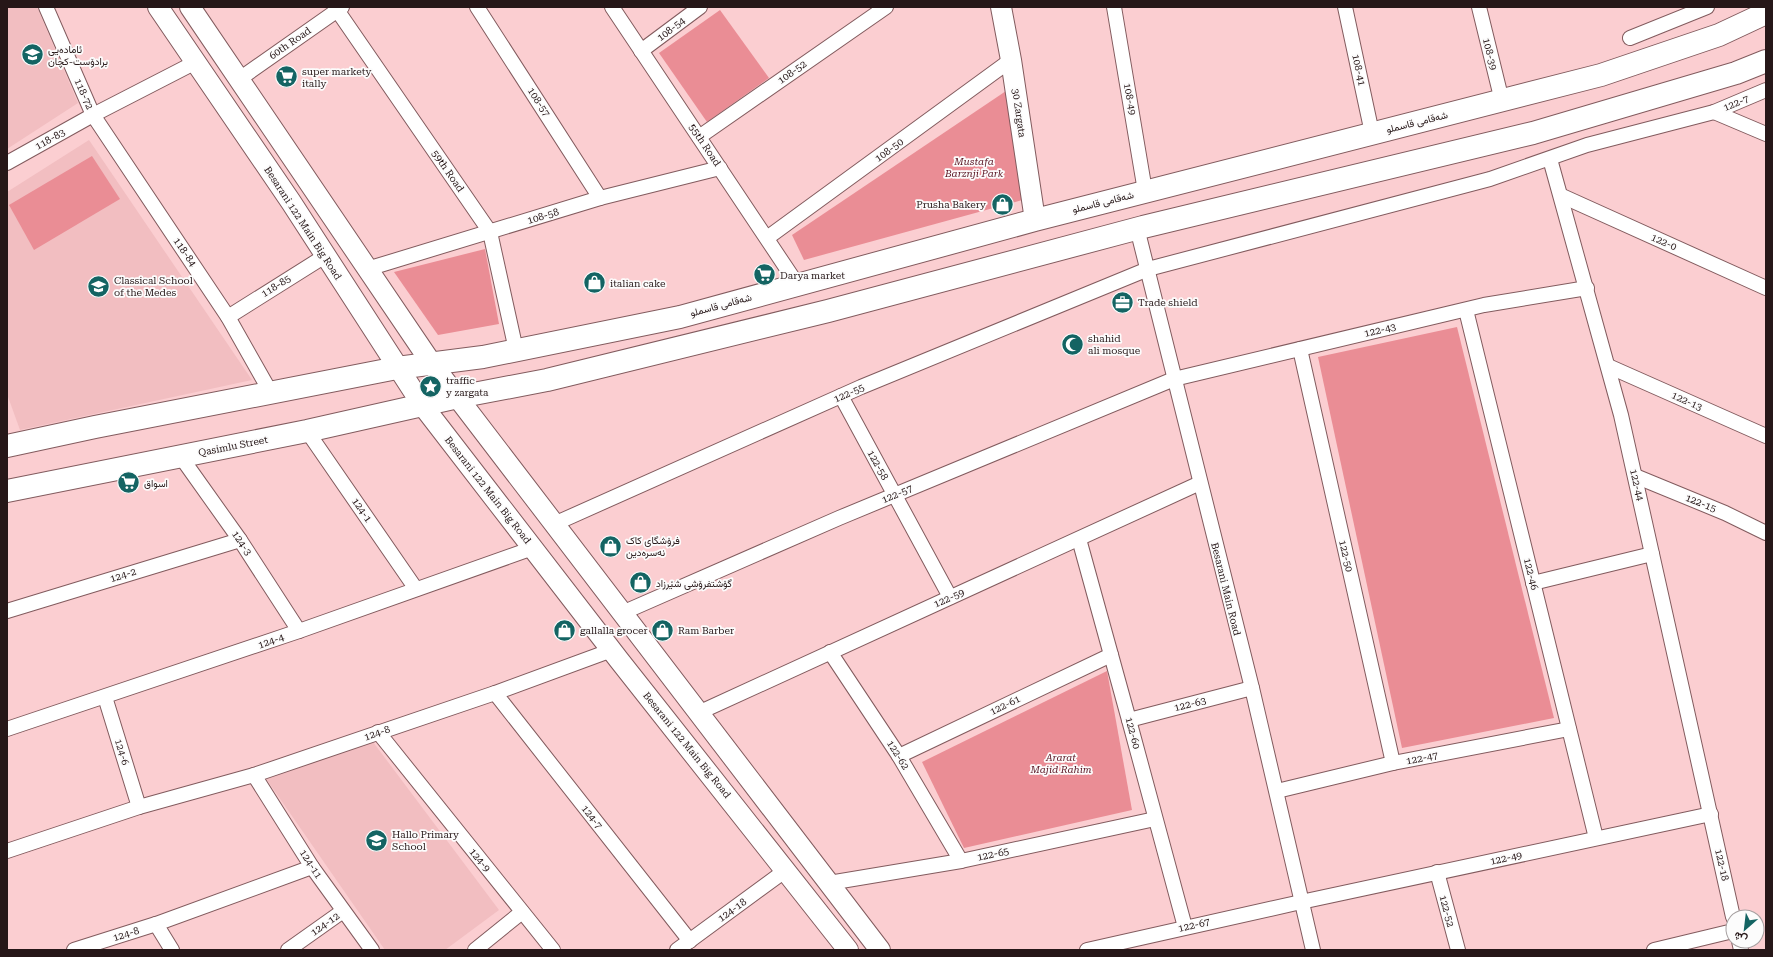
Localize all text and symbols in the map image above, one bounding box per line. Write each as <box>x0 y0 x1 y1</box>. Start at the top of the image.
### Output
street label: 108-54 <box>655 15 688 43</box>
street label: 60th Road <box>267 24 313 61</box>
street label: 108-39 <box>1481 37 1499 71</box>
school or university icon: ئامادەیی برادۆست-کچان <box>19 42 45 68</box>
place label: ئامادەیی برادۆست-کچان <box>48 44 108 69</box>
street label: 108-41 <box>1350 53 1368 87</box>
street label: 108-52 <box>776 58 809 86</box>
supermarket icon: super markety itally <box>274 64 300 90</box>
place label: super markety itally <box>302 66 372 89</box>
street label: 118-72 <box>72 77 96 111</box>
street label: 108-49 <box>1122 82 1138 116</box>
street label: 108-57 <box>526 85 553 119</box>
street label: 30 Zargata <box>1010 88 1028 139</box>
street label: 122-7 <box>1722 93 1751 113</box>
street label: شەقامی قاسملو <box>1385 109 1449 136</box>
street label: 55th Road <box>687 122 723 169</box>
street label: 118-83 <box>33 126 67 152</box>
street label: 108-50 <box>873 136 906 164</box>
street label: 59th Road <box>430 148 467 194</box>
park label: Mustafa Barznji Park <box>944 156 1004 179</box>
street label: Besarani 122 Main Big Road <box>262 164 344 282</box>
street label: شەقامی قاسملو <box>1071 189 1135 216</box>
shop icon: Prusha Bakery <box>989 191 1015 217</box>
place label: Prusha Bakery <box>916 199 986 210</box>
street label: 108-58 <box>526 206 560 226</box>
street label: 122-0 <box>1650 232 1679 253</box>
street label: 118-84 <box>171 235 199 269</box>
supermarket icon: Darya market <box>751 262 777 288</box>
shop icon: italian cake <box>581 270 607 296</box>
place label: Darya market <box>780 270 845 281</box>
school or university icon: Classical School of the Medes <box>85 273 111 299</box>
street label: 118-85 <box>259 273 293 299</box>
place label: Classical School of the Medes <box>114 275 193 298</box>
place label: italian cake <box>610 278 666 289</box>
office icon: Trade shield <box>1109 289 1135 315</box>
street label: شەقامی قاسملو <box>689 291 753 319</box>
place label: Trade shield <box>1138 297 1198 308</box>
street label: 122-43 <box>1363 321 1397 339</box>
mosque icon: shahid ali mosque <box>1059 331 1085 357</box>
place label: shahid ali mosque <box>1088 333 1141 356</box>
place icon: traffic y zargata <box>418 373 444 399</box>
place label: traffic y zargata <box>446 375 489 398</box>
street label: 122-55 <box>832 381 866 405</box>
street label: 122-13 <box>1670 389 1704 413</box>
street label: Qasimlu Street <box>197 434 269 458</box>
street label: Besarani 122 Main Big Road <box>443 434 534 546</box>
street label: 122-58 <box>865 448 891 482</box>
street label: 122-44 <box>1628 468 1646 502</box>
supermarket icon: اسواق <box>116 470 142 496</box>
place label: اسواق <box>144 478 168 490</box>
street label: 122-57 <box>880 482 914 505</box>
street label: 122-15 <box>1684 492 1718 514</box>
street label: 124-1 <box>350 496 374 524</box>
street label: 124-3 <box>230 529 254 558</box>
shop icon: فرۆشگای کاک نەسرەدین <box>598 533 624 559</box>
place label: فرۆشگای کاک نەسرەدین <box>626 535 680 559</box>
street label: 122-50 <box>1337 539 1355 573</box>
street label: Besarani Main Road <box>1209 541 1243 637</box>
street label: 122-46 <box>1522 557 1540 591</box>
street label: 124-2 <box>109 566 138 584</box>
shop icon: گۆشتفرۆشی شێرزاد <box>628 570 654 596</box>
place label: گۆشتفرۆشی شێرزاد <box>656 578 733 590</box>
street label: 122-59 <box>932 586 966 610</box>
shop icon: gallalla grocer <box>551 617 577 643</box>
shop icon: Ram Barber <box>650 617 676 643</box>
place label: gallalla grocer <box>580 625 648 636</box>
place label: Ram Barber <box>678 625 734 636</box>
street label: 124-4 <box>257 631 286 651</box>
street label: Besarani 122 Main Big Road <box>641 690 733 801</box>
street label: 122-61 <box>988 693 1022 717</box>
street label: 122-63 <box>1173 695 1207 713</box>
street label: 122-60 <box>1123 716 1143 750</box>
street label: 124-8 <box>363 723 392 743</box>
street label: 124-6 <box>113 738 131 767</box>
street label: 122-62 <box>885 738 911 772</box>
street label: 122-47 <box>1405 749 1439 766</box>
park label: Ararat Majid Rahim <box>1029 752 1092 775</box>
street label: 124-7 <box>579 803 605 831</box>
school or university icon: Hallo Primary School <box>364 827 390 853</box>
place label: Hallo Primary School <box>392 829 459 852</box>
street label: 122-65 <box>976 845 1010 863</box>
street label: 124-9 <box>467 846 493 874</box>
street label: 124-11 <box>298 847 325 881</box>
street label: 122-18 <box>1713 848 1731 882</box>
street label: 122-49 <box>1489 849 1523 867</box>
street label: 122-52 <box>1437 894 1457 928</box>
street label: 124-18 <box>716 896 749 924</box>
north arrow <box>1725 909 1765 949</box>
street label: 124-12 <box>309 910 342 938</box>
street label: 122-67 <box>1177 916 1211 934</box>
street label: 124-8 <box>112 925 141 943</box>
text: ش <box>1732 929 1749 946</box>

